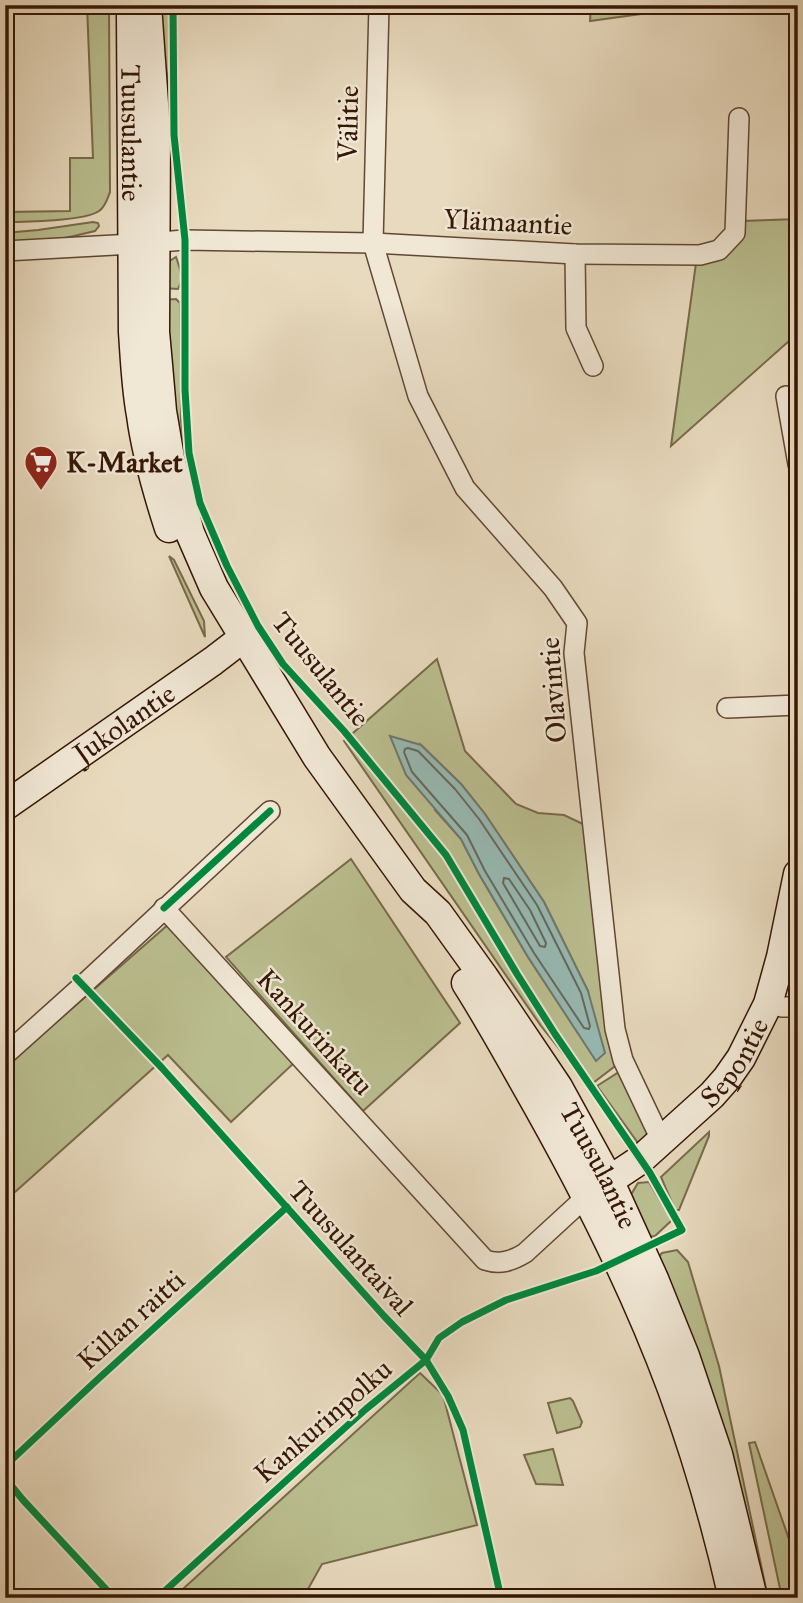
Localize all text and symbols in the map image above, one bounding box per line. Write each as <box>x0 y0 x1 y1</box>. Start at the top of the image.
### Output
street label: Tuusulantie <box>114 64 150 202</box>
street label: Välitie <box>330 85 366 162</box>
street label: Ylämaantie <box>443 201 573 243</box>
supermarket icon: K-Market <box>22 443 60 492</box>
place label: K-Market <box>66 445 183 480</box>
street label: Tuusulantie <box>264 605 378 733</box>
street label: Olavintie <box>532 636 574 744</box>
street label: Jukolantie <box>64 676 182 772</box>
street label: Kankurinkatu <box>249 962 381 1102</box>
street label: Sepontie <box>693 1012 776 1115</box>
street label: Tuusulantie <box>552 1096 646 1234</box>
street label: Tuusulantaival <box>281 1173 421 1323</box>
street label: Killan raitti <box>70 1262 192 1378</box>
street label: Kankurinpolku <box>247 1351 399 1491</box>

